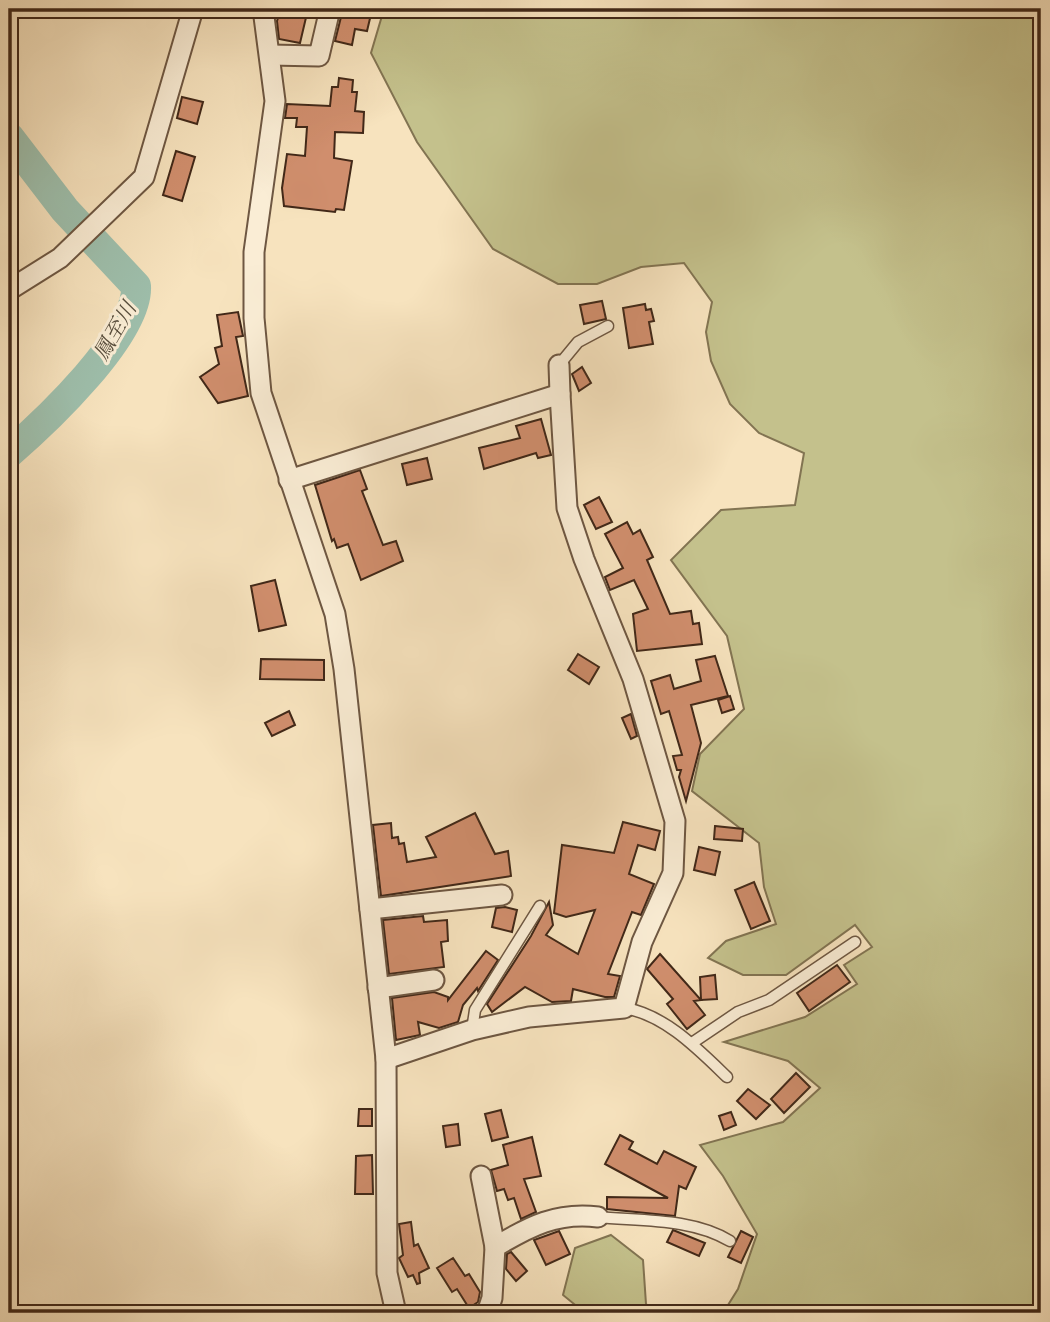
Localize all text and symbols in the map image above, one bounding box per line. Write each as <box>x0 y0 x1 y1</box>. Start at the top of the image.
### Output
water label: 鳳至川 <box>88 295 143 365</box>

